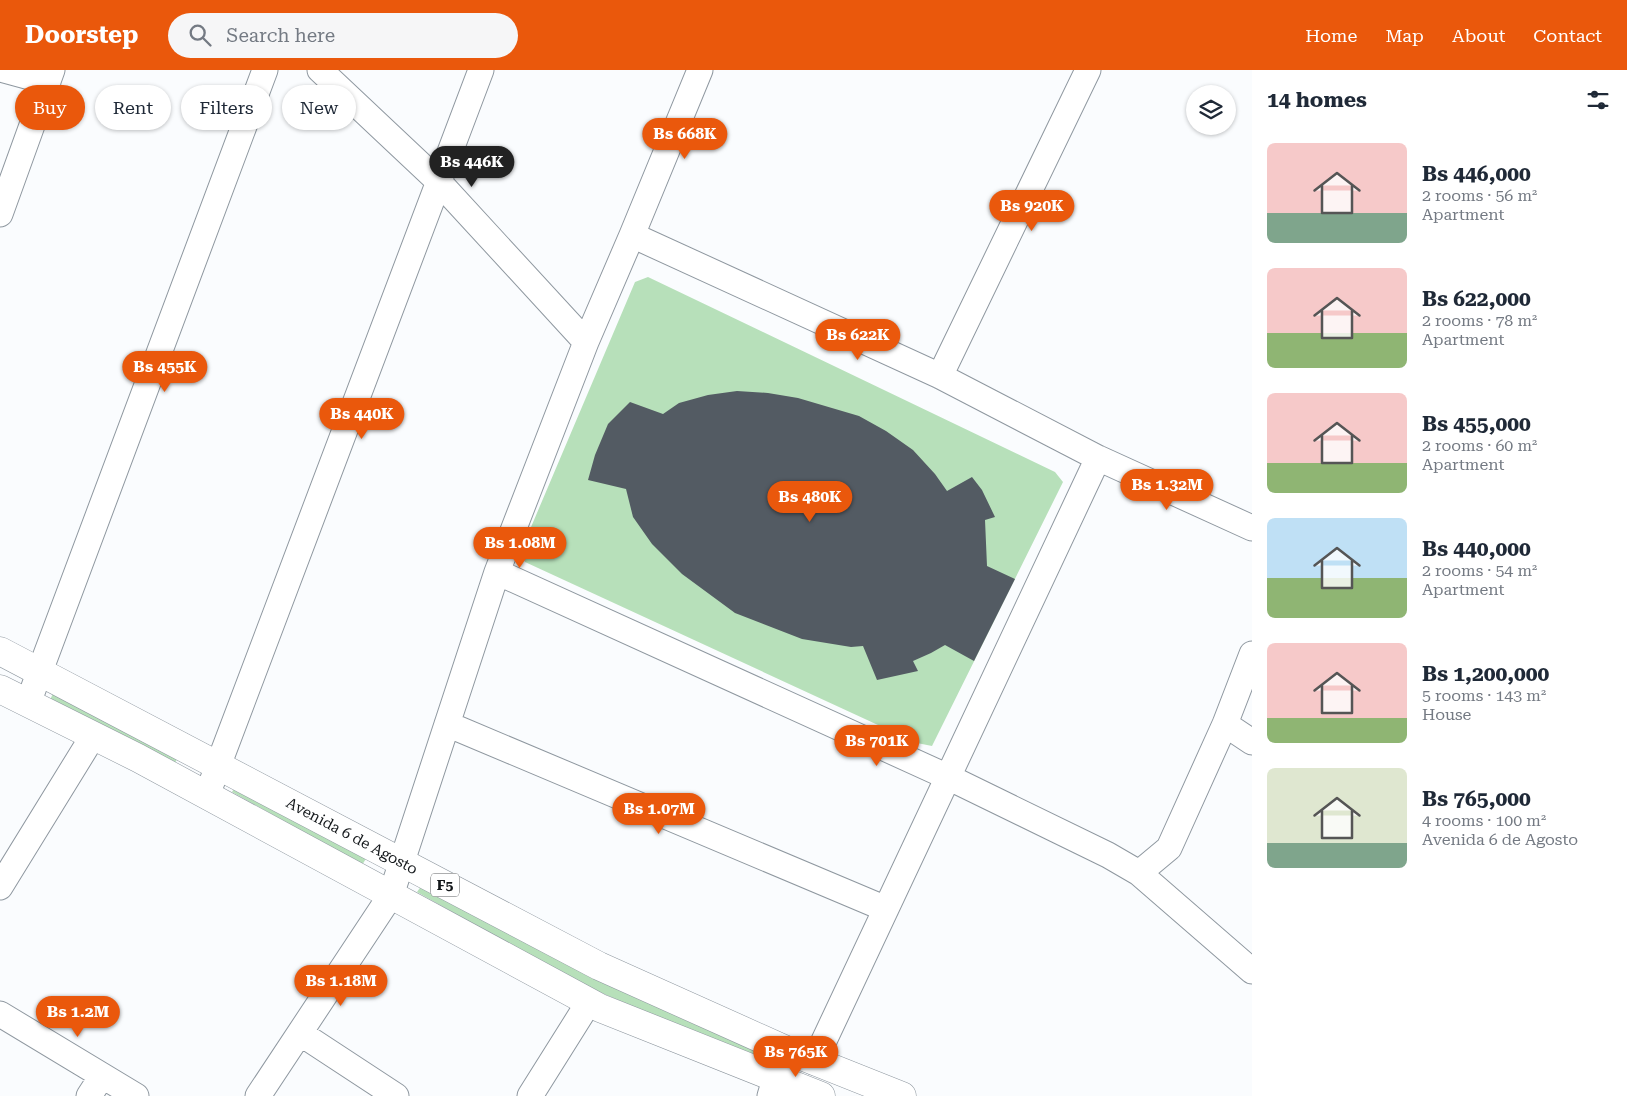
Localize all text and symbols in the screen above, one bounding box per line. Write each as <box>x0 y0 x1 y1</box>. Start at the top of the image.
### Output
search box <box>168 13 518 58</box>
text: Doorstep <box>25 21 138 49</box>
icon: search <box>186 21 214 49</box>
text: Search here <box>226 24 335 47</box>
text: Home <box>1305 25 1357 46</box>
text: Map <box>1385 25 1424 46</box>
text: About <box>1452 25 1505 46</box>
text: Contact <box>1533 25 1602 46</box>
chip: Buy <box>15 85 85 130</box>
chip: Rent <box>95 85 171 130</box>
chip: Filters <box>181 85 272 130</box>
chip: New <box>282 85 356 130</box>
map controls <box>1186 85 1236 135</box>
button: layers <box>1186 85 1236 135</box>
icon: filters <box>1584 86 1612 114</box>
text: 14 homes <box>1267 88 1367 112</box>
pin: Bs 668K <box>639 118 731 160</box>
text: Bs 668K <box>653 124 717 143</box>
pin: Bs 446K <box>426 146 518 188</box>
text: Bs 446K <box>440 152 504 171</box>
text: Bs 446,000 <box>1422 162 1531 186</box>
icon: home <box>1307 163 1367 223</box>
text: 2 rooms · 56 m² <box>1422 186 1537 205</box>
pin: Bs 920K <box>986 190 1078 232</box>
text: Bs 920K <box>1000 196 1064 215</box>
text: Apartment <box>1422 205 1505 224</box>
text: Bs 622,000 <box>1422 287 1531 311</box>
icon: home <box>1307 288 1367 348</box>
text: 2 rooms · 78 m² <box>1422 311 1537 330</box>
pin: Bs 622K <box>812 318 904 361</box>
text: Bs 622K <box>826 325 890 344</box>
text: Apartment <box>1422 330 1505 349</box>
pin: Bs 455K <box>119 350 211 393</box>
text: Bs 455K <box>133 357 197 376</box>
pin: Bs 440K <box>316 398 408 440</box>
text: Bs 440K <box>330 404 394 423</box>
text: Bs 455,000 <box>1422 412 1531 436</box>
icon: home <box>1307 413 1367 473</box>
text: 2 rooms · 60 m² <box>1422 436 1537 455</box>
text: Apartment <box>1422 455 1505 474</box>
pin: Bs 1.32M <box>1115 468 1219 511</box>
text: Bs 1.32M <box>1131 475 1203 494</box>
pin: Bs 480K <box>764 480 856 523</box>
text: Bs 480K <box>778 487 842 506</box>
pin: Bs 1.08M <box>468 526 572 569</box>
text: Bs 1.08M <box>484 533 556 552</box>
text: Bs 440,000 <box>1422 537 1531 561</box>
icon: home <box>1307 538 1367 598</box>
text: 2 rooms · 54 m² <box>1422 561 1537 580</box>
text: Apartment <box>1422 580 1505 599</box>
text: Bs 1,200,000 <box>1422 662 1549 686</box>
icon: home <box>1307 663 1367 723</box>
text: 5 rooms · 143 m² <box>1422 686 1546 705</box>
text: House <box>1422 705 1471 724</box>
pin: Bs 701K <box>831 724 923 767</box>
text: Bs 701K <box>845 731 909 750</box>
text: Bs 765,000 <box>1422 787 1531 811</box>
icon: home <box>1307 788 1367 848</box>
pin: Bs 1.07M <box>607 792 711 835</box>
street label: Avenida 6 de Agosto <box>283 794 421 878</box>
text: Bs 1.07M <box>623 799 695 818</box>
text: 4 rooms · 100 m² <box>1422 811 1546 830</box>
text: Avenida 6 de Agosto <box>1422 830 1578 849</box>
road number: F5 <box>431 874 459 896</box>
pin: Bs 1.18M <box>289 964 393 1007</box>
text: Bs 1.18M <box>305 971 377 990</box>
pin: Bs 1.2M <box>32 996 124 1038</box>
text: Bs 1.2M <box>47 1002 109 1021</box>
pin: Bs 765K <box>750 1036 842 1078</box>
text: Bs 765K <box>764 1042 828 1061</box>

